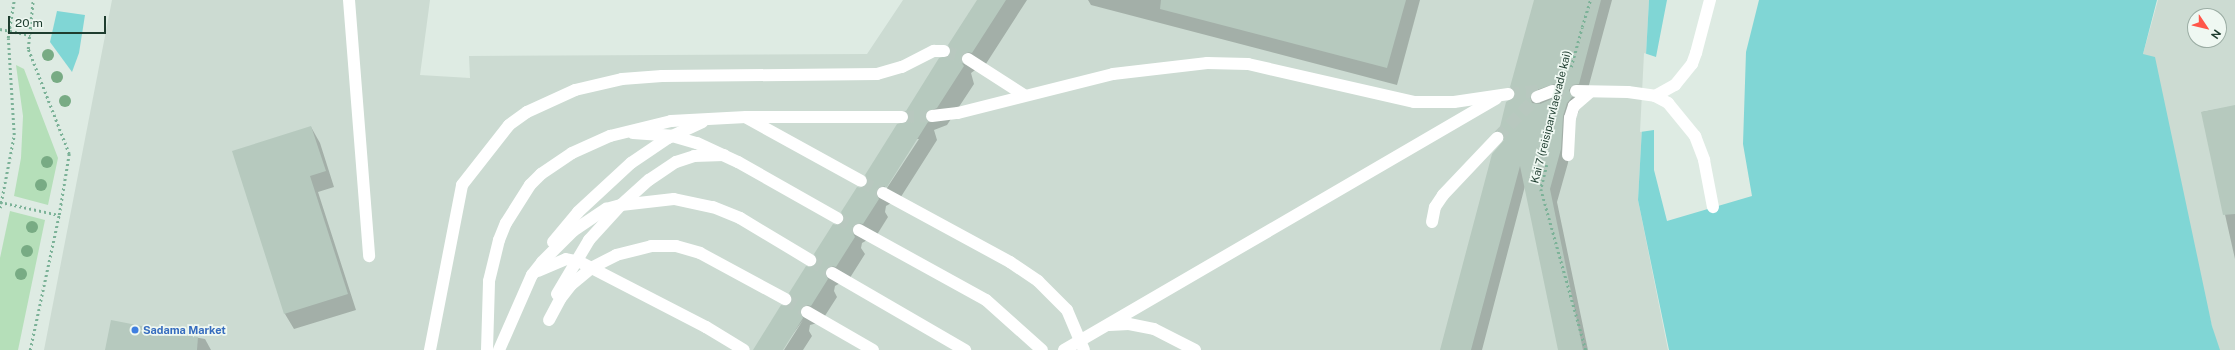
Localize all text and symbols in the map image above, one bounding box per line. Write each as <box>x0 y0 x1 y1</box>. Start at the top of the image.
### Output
scale bar <box>10 8 108 34</box>
north arrow <box>2187 8 2227 48</box>
text: 20 m <box>15 16 43 30</box>
text: N <box>2209 27 2223 41</box>
street label: Kai 7 (reisiparvlaevade kai) <box>1528 49 1574 185</box>
place label: Sadama Market <box>143 323 226 337</box>
marker: Sadama Market <box>130 325 140 335</box>

